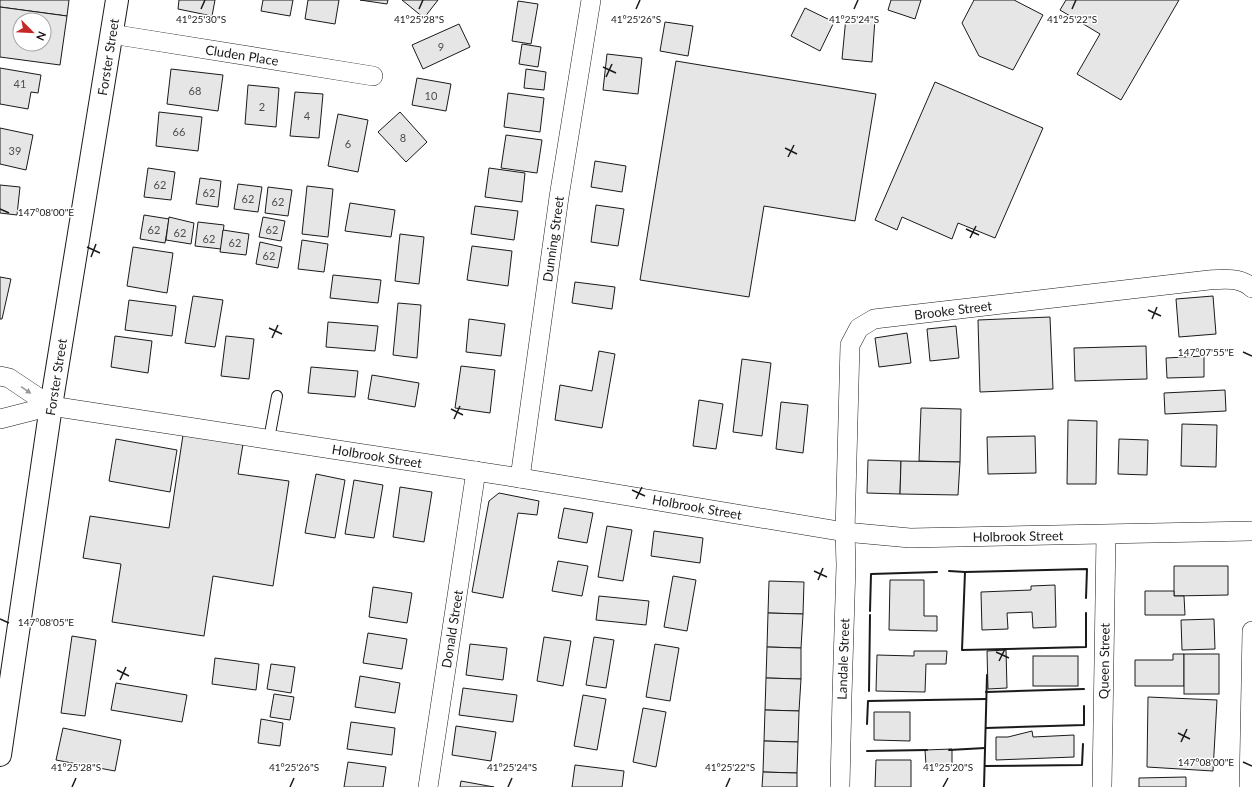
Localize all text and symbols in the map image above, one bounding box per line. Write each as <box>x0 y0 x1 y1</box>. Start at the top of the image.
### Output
north arrow <box>12 12 52 52</box>
text: 41°25'30"S <box>176 13 226 25</box>
text: 41°25'28"S <box>394 13 444 25</box>
text: 41°25'26"S <box>611 13 661 25</box>
text: 41°25'24"S <box>829 13 879 25</box>
text: 41°25'22"S <box>1047 13 1097 25</box>
street label: Forster Street <box>94 17 122 97</box>
text: N <box>34 30 49 43</box>
house number: 9 <box>438 40 444 53</box>
street label: Cluden Place <box>204 41 280 69</box>
house number: 41 <box>14 77 26 90</box>
house number: 68 <box>189 84 201 97</box>
house number: 10 <box>425 89 438 102</box>
house number: 2 <box>259 100 265 113</box>
house number: 4 <box>304 109 311 122</box>
house number: 66 <box>173 125 185 138</box>
house number: 8 <box>400 131 406 144</box>
house number: 6 <box>345 137 351 150</box>
house number: 39 <box>9 144 21 157</box>
house number: 62 <box>154 178 166 191</box>
house number: 62 <box>203 186 215 199</box>
house number: 62 <box>242 192 254 205</box>
house number: 62 <box>272 195 284 208</box>
street label: Dunning Street <box>539 195 567 283</box>
text: 147°08'00"E <box>18 206 74 218</box>
house number: 62 <box>148 223 160 236</box>
house number: 62 <box>266 223 278 236</box>
house number: 62 <box>174 226 186 239</box>
house number: 62 <box>203 232 215 245</box>
house number: 62 <box>229 236 241 249</box>
house number: 62 <box>263 249 275 262</box>
street label: Brooke Street <box>913 297 993 323</box>
street label: Forster Street <box>42 337 70 417</box>
text: 147°07'55"E <box>1178 346 1234 358</box>
one-way arrow <box>20 386 32 393</box>
street label: Holbrook Street <box>331 441 423 471</box>
street label: Holbrook Street <box>651 491 743 523</box>
street label: Holbrook Street <box>972 527 1064 545</box>
street label: Donald Street <box>438 589 466 669</box>
text: 147°08'05"E <box>18 616 74 628</box>
street label: Landale Street <box>834 618 852 700</box>
street label: Queen Street <box>1095 622 1113 699</box>
text: 147°08'00"E <box>1178 756 1234 768</box>
text: 41°25'28"S <box>51 761 101 773</box>
text: 41°25'26"S <box>269 761 319 773</box>
text: 41°25'24"S <box>487 761 537 773</box>
text: 41°25'22"S <box>705 761 755 773</box>
text: 41°25'20"S <box>923 761 973 773</box>

